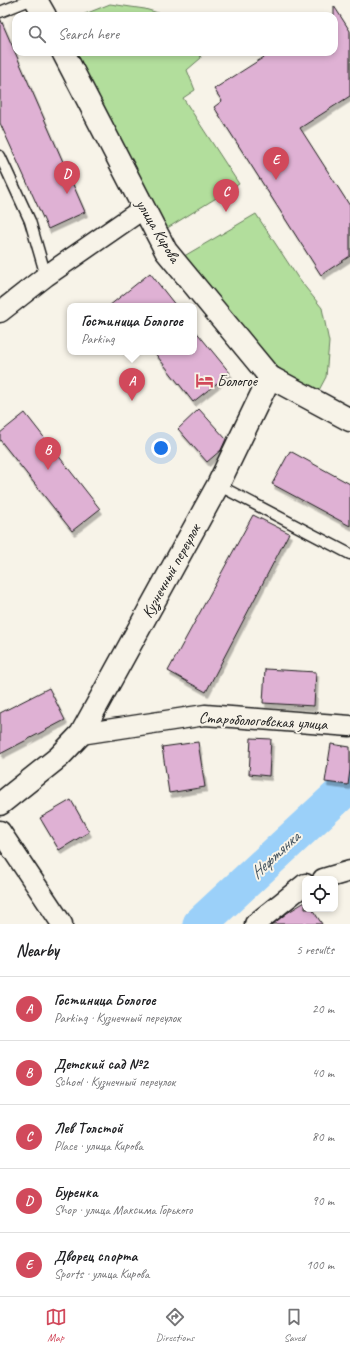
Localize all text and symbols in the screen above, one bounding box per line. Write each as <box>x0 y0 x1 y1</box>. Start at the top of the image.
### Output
search box <box>12 12 338 56</box>
icon: search <box>26 23 48 45</box>
text: Search here <box>58 25 119 44</box>
pin: E <box>263 147 289 180</box>
pin: D <box>54 161 80 194</box>
pin: C <box>213 179 239 212</box>
street label: улица Кирова <box>131 195 186 268</box>
popup <box>67 303 197 355</box>
text: Гостиница Бологое <box>81 312 183 331</box>
text: Parking <box>81 331 115 347</box>
pin: A <box>119 368 145 401</box>
hotel icon: Бологое <box>194 371 214 391</box>
place label: Бологое <box>217 371 259 391</box>
pin: B <box>35 437 61 470</box>
your location <box>151 438 171 458</box>
street label: Кузнечный переулок <box>137 519 206 621</box>
street label: Старобологовская улица <box>198 708 329 734</box>
water label: Нефтянка <box>246 825 306 883</box>
map controls <box>302 876 338 912</box>
button: locate <box>302 876 338 912</box>
text: Nearby <box>16 940 59 961</box>
text: 5 results <box>296 942 334 958</box>
text: Гостиница Бологое <box>54 991 156 1010</box>
text: A <box>26 1001 32 1017</box>
text: 20 m <box>312 1001 334 1017</box>
text: Parking · Кузнечный переулок <box>54 1010 181 1026</box>
text: Детский сад №2 <box>54 1055 148 1074</box>
text: B <box>26 1065 32 1081</box>
text: 40 m <box>312 1065 334 1081</box>
text: School · Кузнечный переулок <box>54 1074 175 1090</box>
text: Лев Толстой <box>54 1119 122 1138</box>
text: C <box>26 1129 32 1145</box>
text: 80 m <box>312 1129 334 1145</box>
text: Place · улица Кирова <box>54 1138 143 1154</box>
text: Буренка <box>54 1183 98 1202</box>
text: D <box>25 1193 33 1209</box>
text: 90 m <box>312 1193 334 1209</box>
text: Shop · улица Максима Горького <box>54 1202 193 1218</box>
text: Дворец спорта <box>54 1247 137 1266</box>
text: E <box>26 1257 32 1273</box>
text: 100 m <box>306 1257 334 1273</box>
text: Sports · улица Кирова <box>54 1266 149 1282</box>
tab: Map <box>45 1306 67 1344</box>
tab: Directions <box>156 1306 194 1344</box>
tab: Saved <box>283 1306 305 1344</box>

